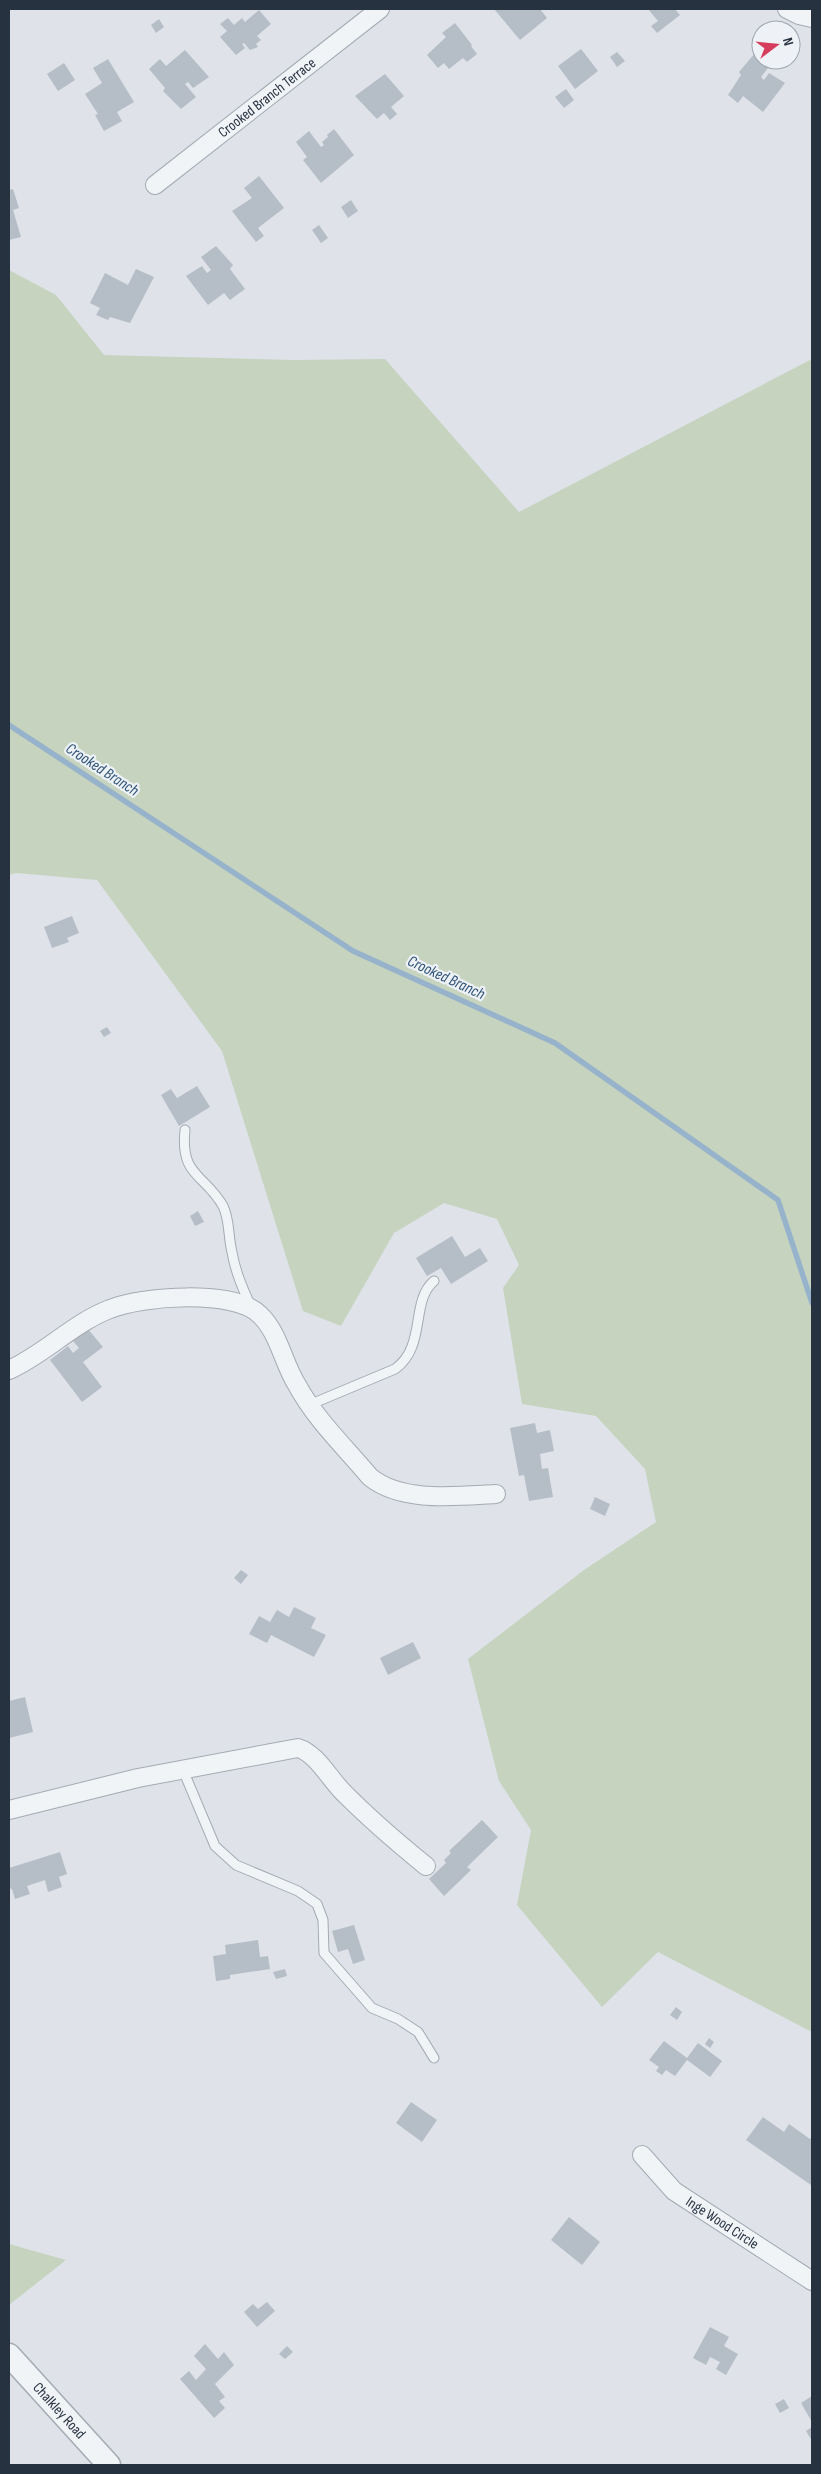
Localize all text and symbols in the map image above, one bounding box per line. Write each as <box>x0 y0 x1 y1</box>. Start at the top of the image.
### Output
north arrow <box>751 20 801 70</box>
text: N <box>779 36 797 47</box>
street label: Crooked Branch Terrace <box>214 53 320 142</box>
water label: Crooked Branch <box>62 739 142 801</box>
water label: Crooked Branch <box>404 952 488 1004</box>
street label: Inge Wood Circle <box>682 2192 763 2253</box>
street label: Chalkley Road <box>29 2378 90 2443</box>

